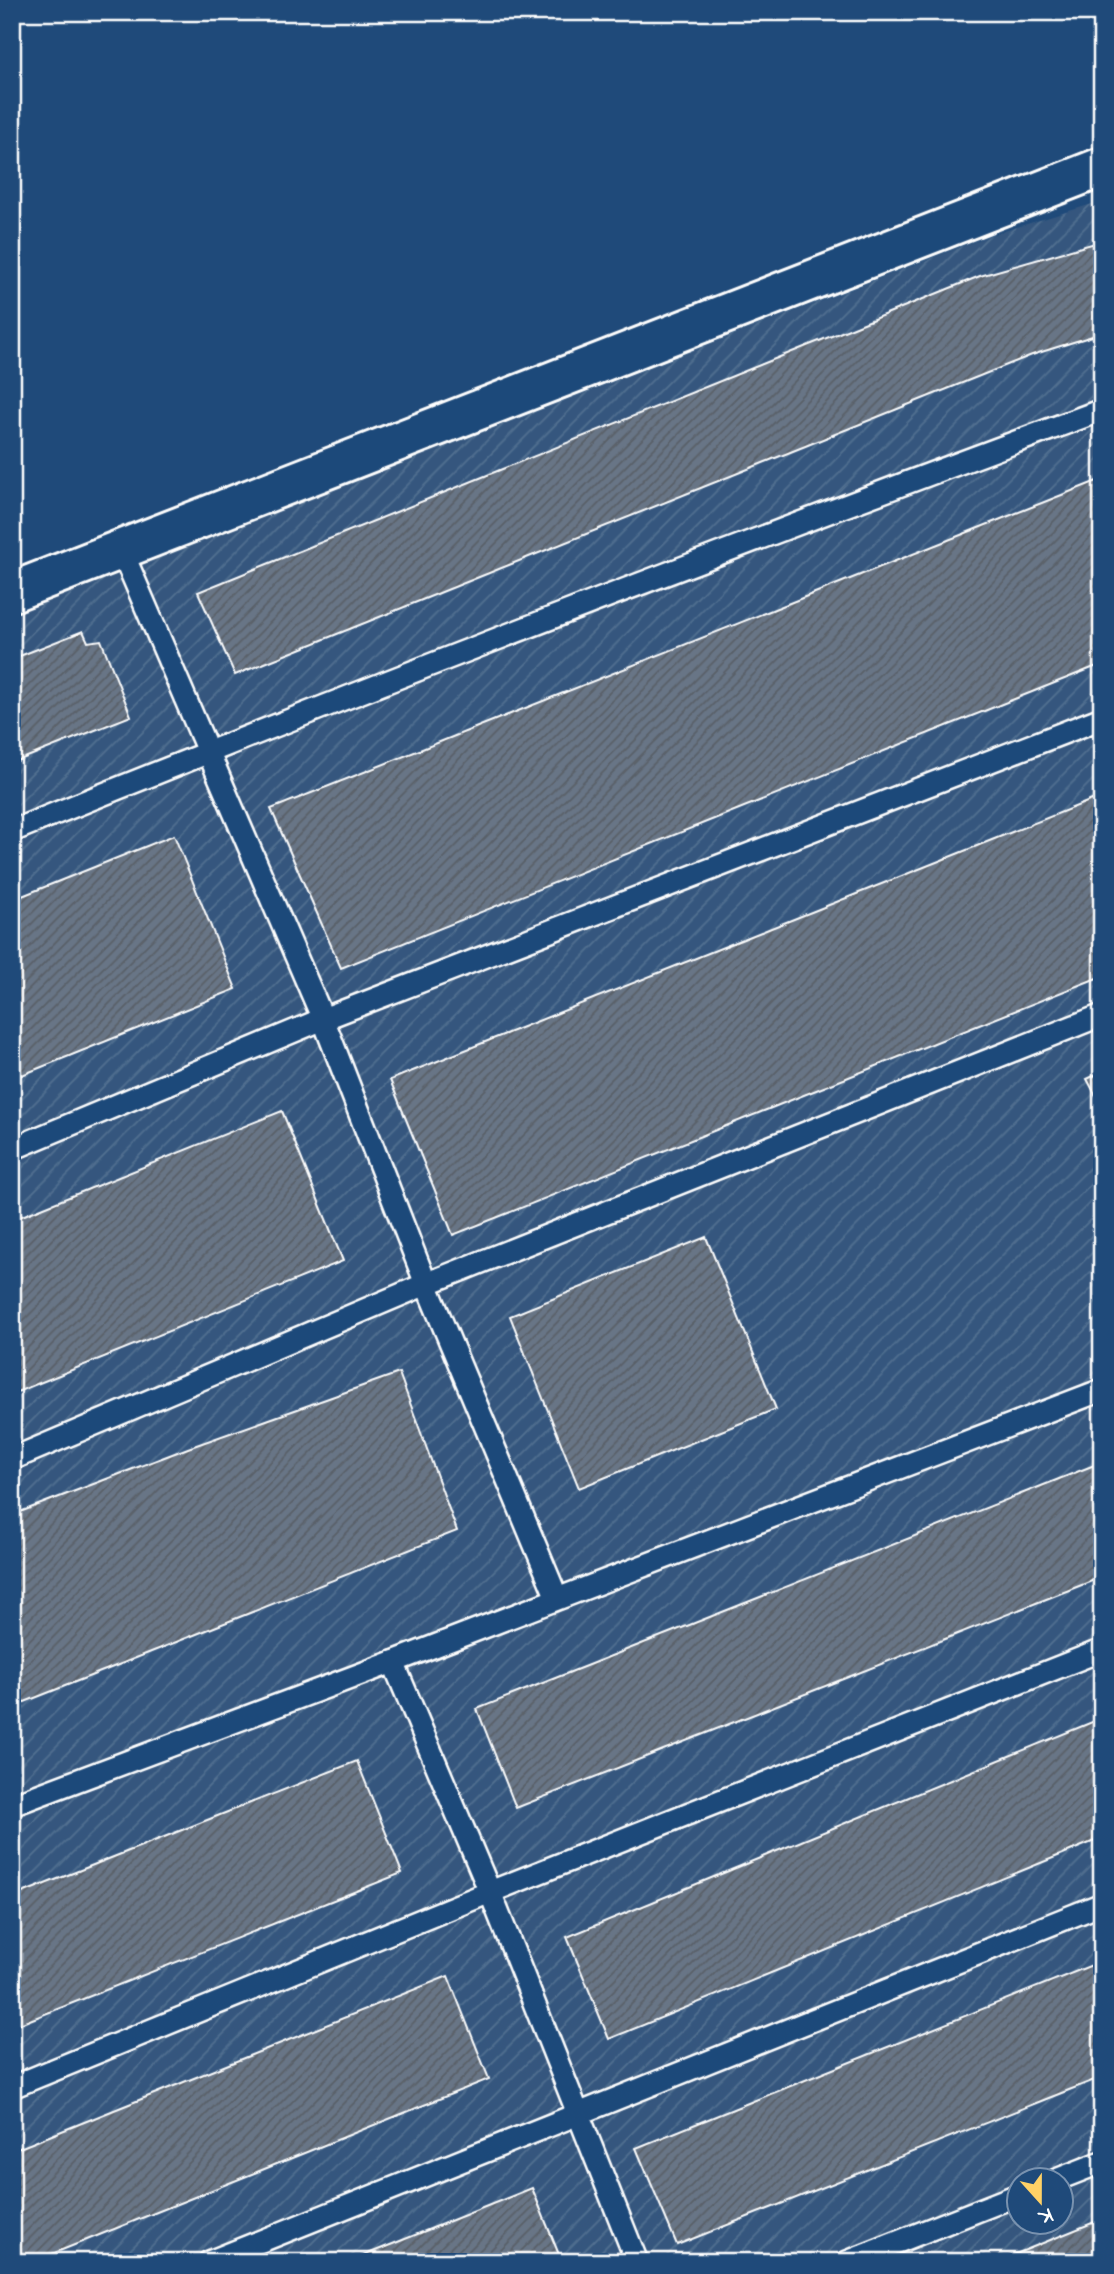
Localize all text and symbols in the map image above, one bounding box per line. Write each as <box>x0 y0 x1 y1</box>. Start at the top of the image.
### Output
north arrow <box>1006 2166 1076 2236</box>
text: K <box>1034 2201 1056 2230</box>

